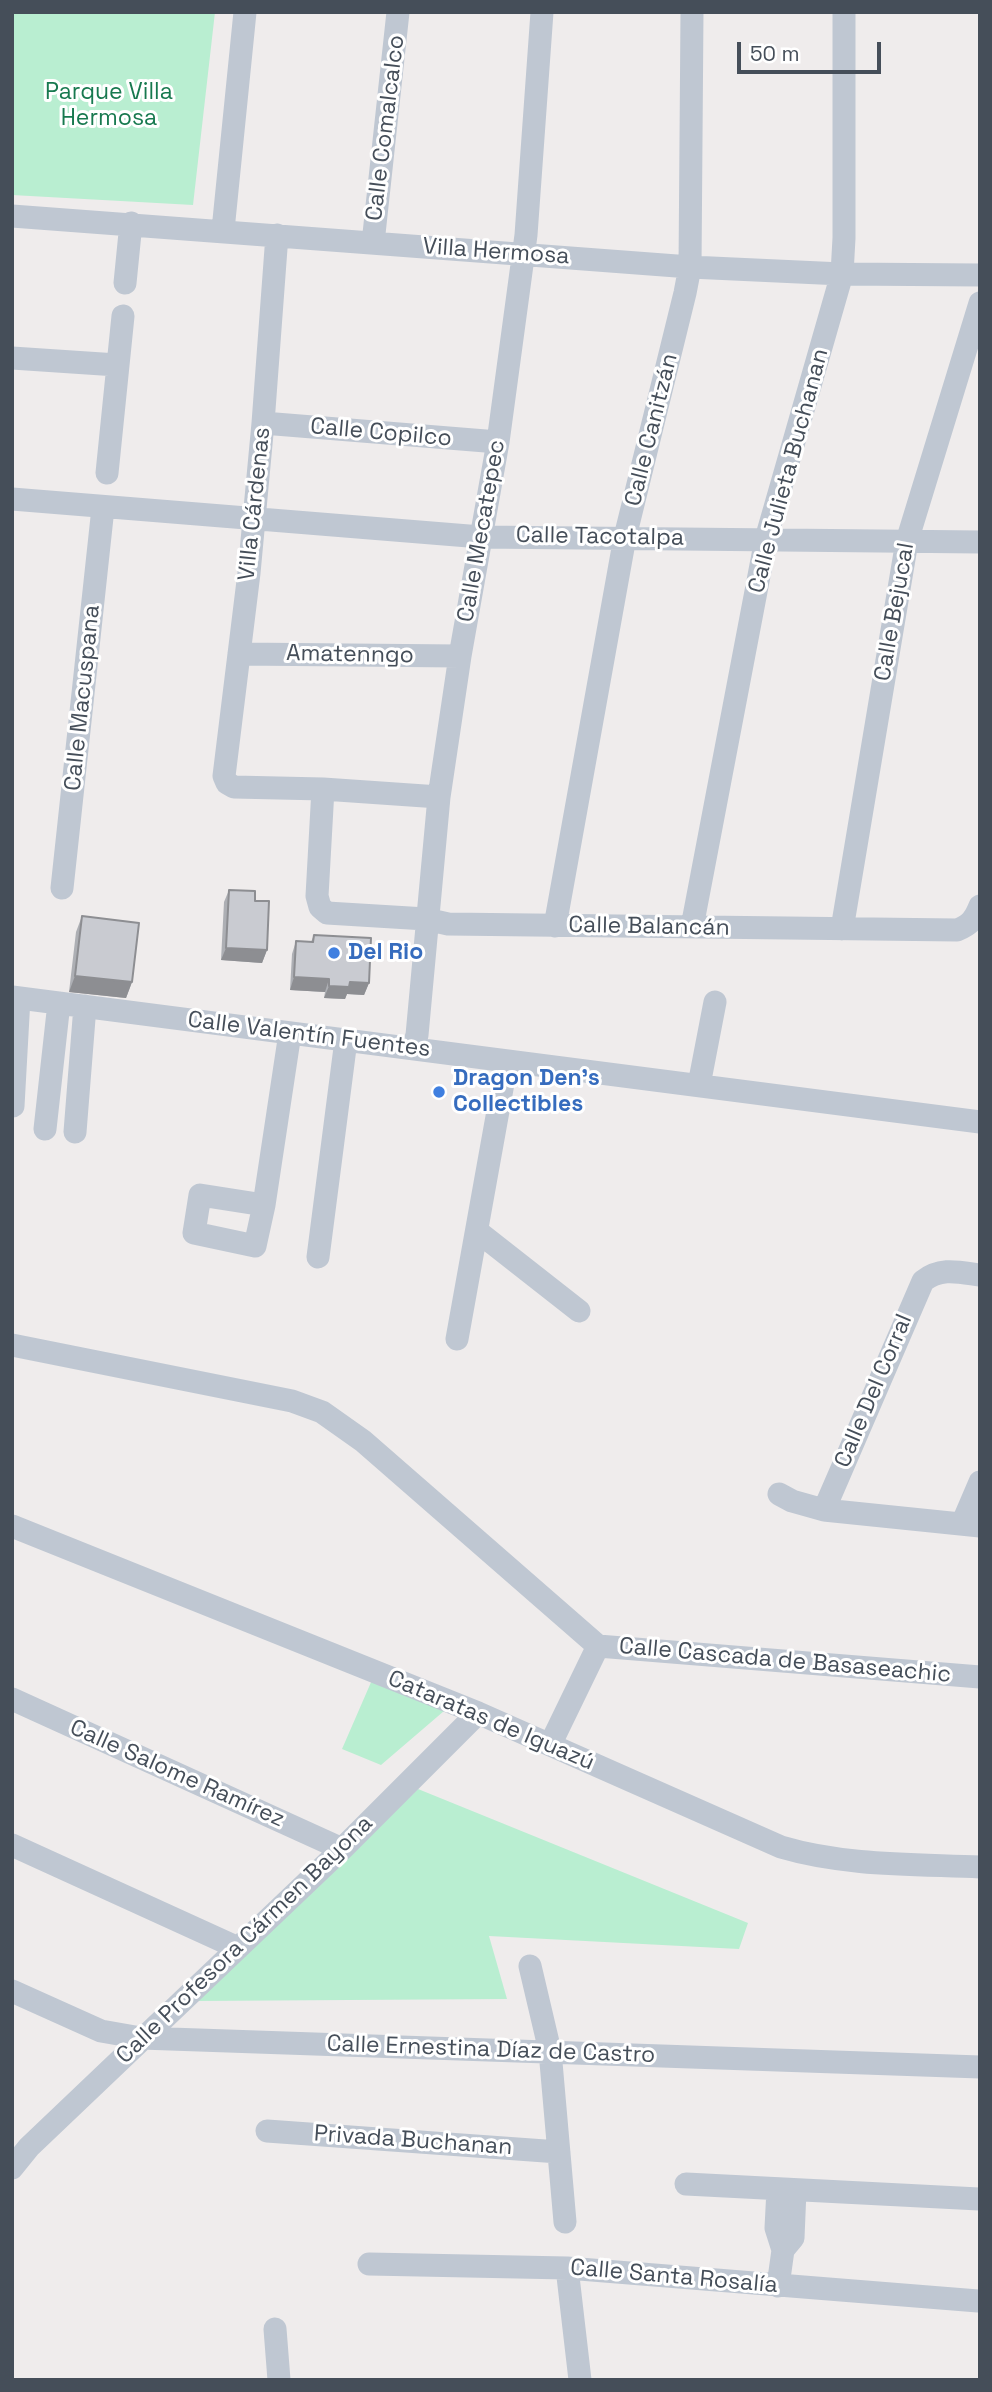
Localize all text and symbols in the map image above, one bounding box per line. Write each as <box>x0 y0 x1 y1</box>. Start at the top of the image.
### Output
scale bar <box>740 28 884 72</box>
street label: Calle Comalcalco <box>361 34 411 222</box>
text: 50 m <box>750 40 800 67</box>
park label: Parque Villa Hermosa <box>45 79 173 133</box>
street label: Villa Hermosa <box>422 233 570 271</box>
street label: Calle Julieta Buchanan <box>743 346 835 596</box>
street label: Calle Canitzán <box>620 351 684 509</box>
street label: Calle Copilco <box>309 413 453 453</box>
street label: Villa Cárdenas <box>233 426 277 582</box>
street label: Calle Mecatepec <box>452 438 512 624</box>
street label: Calle Tacotalpa <box>516 522 684 552</box>
street label: Calle Bejucal <box>869 541 921 683</box>
street label: Calle Macuspana <box>60 604 106 792</box>
street label: Amatenngo <box>286 640 414 670</box>
street label: Calle Balancán <box>568 912 730 942</box>
place label: Del Rio <box>348 939 423 967</box>
marker: Del Rio <box>326 945 342 961</box>
street label: Calle Valentín Fuentes <box>186 1006 432 1064</box>
place label: Dragon Den's Collectibles <box>453 1065 600 1119</box>
marker: Dragon Den's Collectibles <box>431 1084 447 1100</box>
street label: Calle Del Corral <box>829 1310 919 1472</box>
street label: Calle Cascada de Basaseachic <box>618 1633 952 1689</box>
street label: Cataratas de Iguazú <box>384 1665 598 1777</box>
street label: Calle Salome Ramírez <box>65 1714 289 1834</box>
street label: Calle Profesora Cármen Bayona <box>111 1810 379 2070</box>
street label: Calle Ernestina Díaz de Castro <box>326 2030 656 2070</box>
street label: Privada Buchanan <box>313 2120 513 2162</box>
street label: Calle Santa Rosalía <box>569 2254 779 2300</box>

